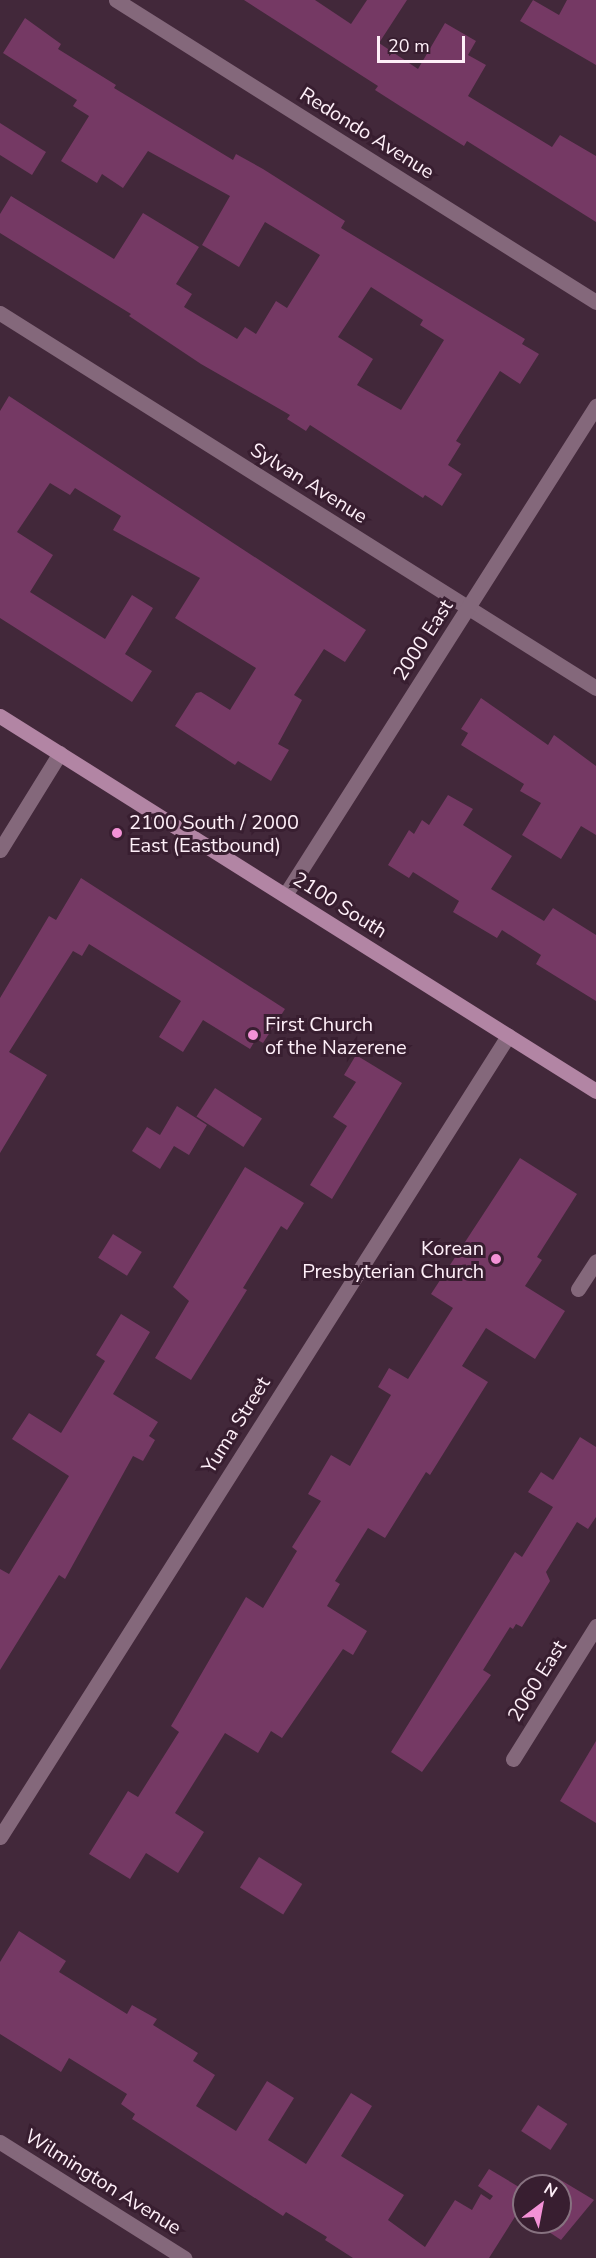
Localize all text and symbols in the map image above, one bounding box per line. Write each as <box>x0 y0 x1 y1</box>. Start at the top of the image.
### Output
scale bar <box>380 24 468 62</box>
text: 20 m <box>388 34 430 58</box>
street label: Redondo Avenue <box>295 82 439 184</box>
street label: Sylvan Avenue <box>246 437 372 529</box>
street label: 2000 East <box>388 595 458 685</box>
place label: 2100 South / 2000 East (Eastbound) <box>129 810 299 857</box>
marker: 2100 South / 2000 East (Eastbound) <box>110 826 124 840</box>
street label: 2100 South <box>289 867 391 943</box>
place label: First Church of the Nazerene <box>265 1012 407 1059</box>
marker: First Church of the Nazerene <box>246 1028 260 1042</box>
place label: Korean Presbyterian Church <box>302 1236 484 1283</box>
marker: Korean Presbyterian Church <box>489 1252 503 1266</box>
street label: Yuma Street <box>197 1372 275 1478</box>
street label: 2060 East <box>503 1636 571 1726</box>
street label: Wilmington Avenue <box>20 2124 186 2240</box>
north arrow <box>512 2174 572 2234</box>
text: N <box>540 2178 561 2203</box>

